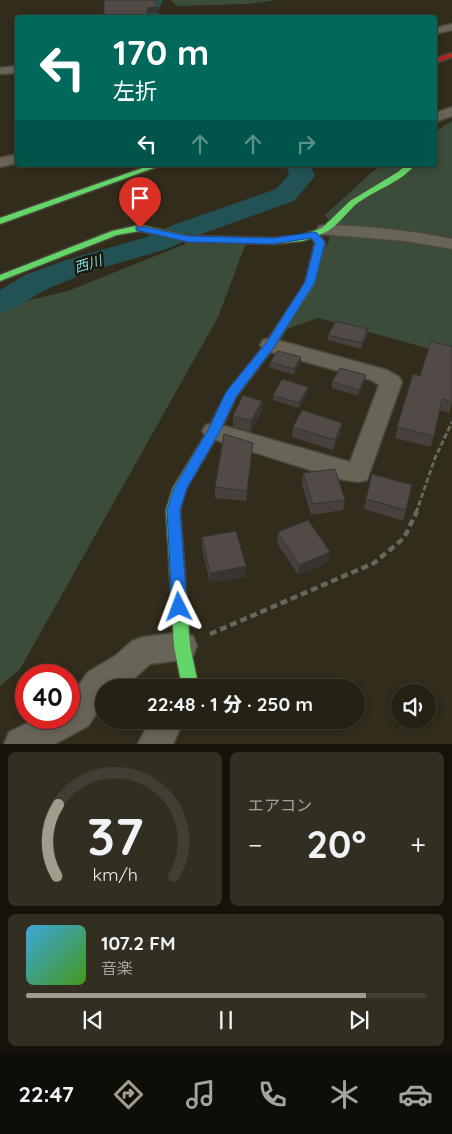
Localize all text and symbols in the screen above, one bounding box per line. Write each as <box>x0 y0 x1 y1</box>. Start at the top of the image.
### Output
text: 170 m <box>113 30 209 74</box>
icon: left <box>30 35 95 100</box>
text: 左折 <box>113 77 157 105</box>
icon: left <box>133 130 161 158</box>
icon: ahead <box>186 130 214 158</box>
icon: ahead <box>239 130 267 158</box>
icon: right <box>292 130 320 158</box>
pin <box>119 177 161 228</box>
icon: arrive <box>126 184 154 212</box>
water label: 西川 <box>72 251 106 277</box>
position arrow <box>152 580 204 632</box>
speed limit sign: 40 <box>15 664 80 729</box>
map controls <box>391 684 436 729</box>
button: sound <box>391 684 436 729</box>
text: 22:48 · 1 分 · 250 m <box>147 692 313 716</box>
text: エアコン <box>248 795 312 815</box>
text: 37 <box>87 803 143 868</box>
text: 20° <box>306 820 366 868</box>
text: − <box>248 827 263 862</box>
text: + <box>410 827 426 862</box>
text: km/h <box>92 863 138 885</box>
text: 107.2 FM <box>101 931 176 955</box>
text: 音楽 <box>101 958 133 978</box>
icon: previous <box>79 1006 107 1034</box>
icon: pause <box>212 1006 240 1034</box>
icon: next <box>345 1006 373 1034</box>
icon: directions <box>111 1077 146 1112</box>
icon: music <box>183 1077 218 1112</box>
icon: phone <box>255 1077 290 1112</box>
icon: climate <box>327 1077 362 1112</box>
icon: car <box>398 1077 433 1112</box>
text: 22:47 <box>18 1080 74 1108</box>

